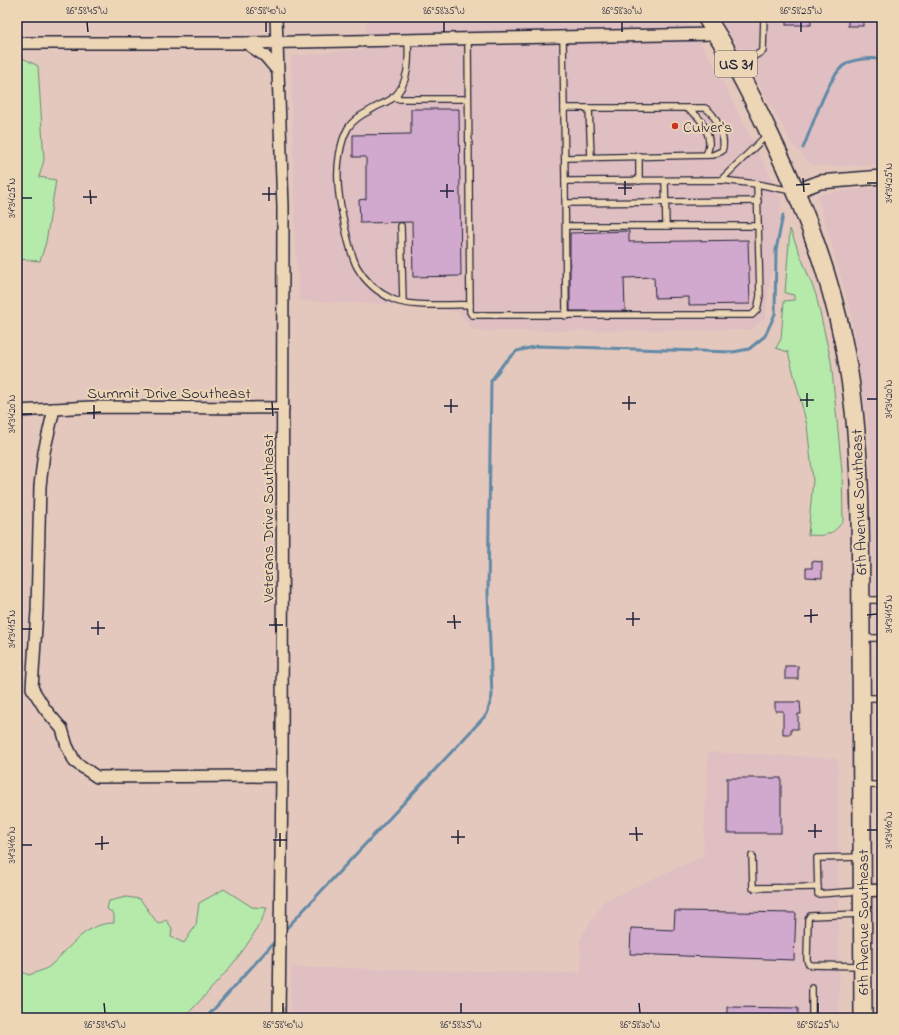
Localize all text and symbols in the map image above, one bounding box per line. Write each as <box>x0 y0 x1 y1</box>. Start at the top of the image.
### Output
text: 86°58'45"W <box>66 4 108 19</box>
text: 86°58'40"W <box>246 4 286 19</box>
text: 86°58'35"W <box>423 4 465 19</box>
text: 86°58'30"W <box>602 4 642 19</box>
text: 86°58'25"W <box>780 4 822 19</box>
road number: US 31 <box>715 51 757 77</box>
place label: Culver's <box>683 116 732 140</box>
marker: Culver's <box>670 121 680 131</box>
text: 34°34'25"N <box>882 163 897 203</box>
text: 34°34'25"N <box>5 178 20 218</box>
text: 34°34'20"N <box>882 379 897 418</box>
street label: Summit Drive Southeast <box>87 382 252 406</box>
text: 34°34'20"N <box>5 394 20 433</box>
street label: 6th Avenue Southeast <box>845 428 875 575</box>
street label: Veterans Drive Southeast <box>257 433 281 603</box>
text: 34°34'15"N <box>882 595 897 633</box>
text: 34°34'15"N <box>5 610 20 648</box>
text: 34°34'10"N <box>882 811 897 848</box>
text: 34°34'10"N <box>5 826 20 863</box>
street label: 6th Avenue Southeast <box>852 848 876 995</box>
text: 86°58'45"W <box>84 1018 126 1033</box>
text: 86°58'40"W <box>263 1018 303 1033</box>
text: 86°58'35"W <box>440 1018 482 1033</box>
text: 86°58'30"W <box>620 1018 660 1033</box>
text: 86°58'25"W <box>797 1018 839 1033</box>

